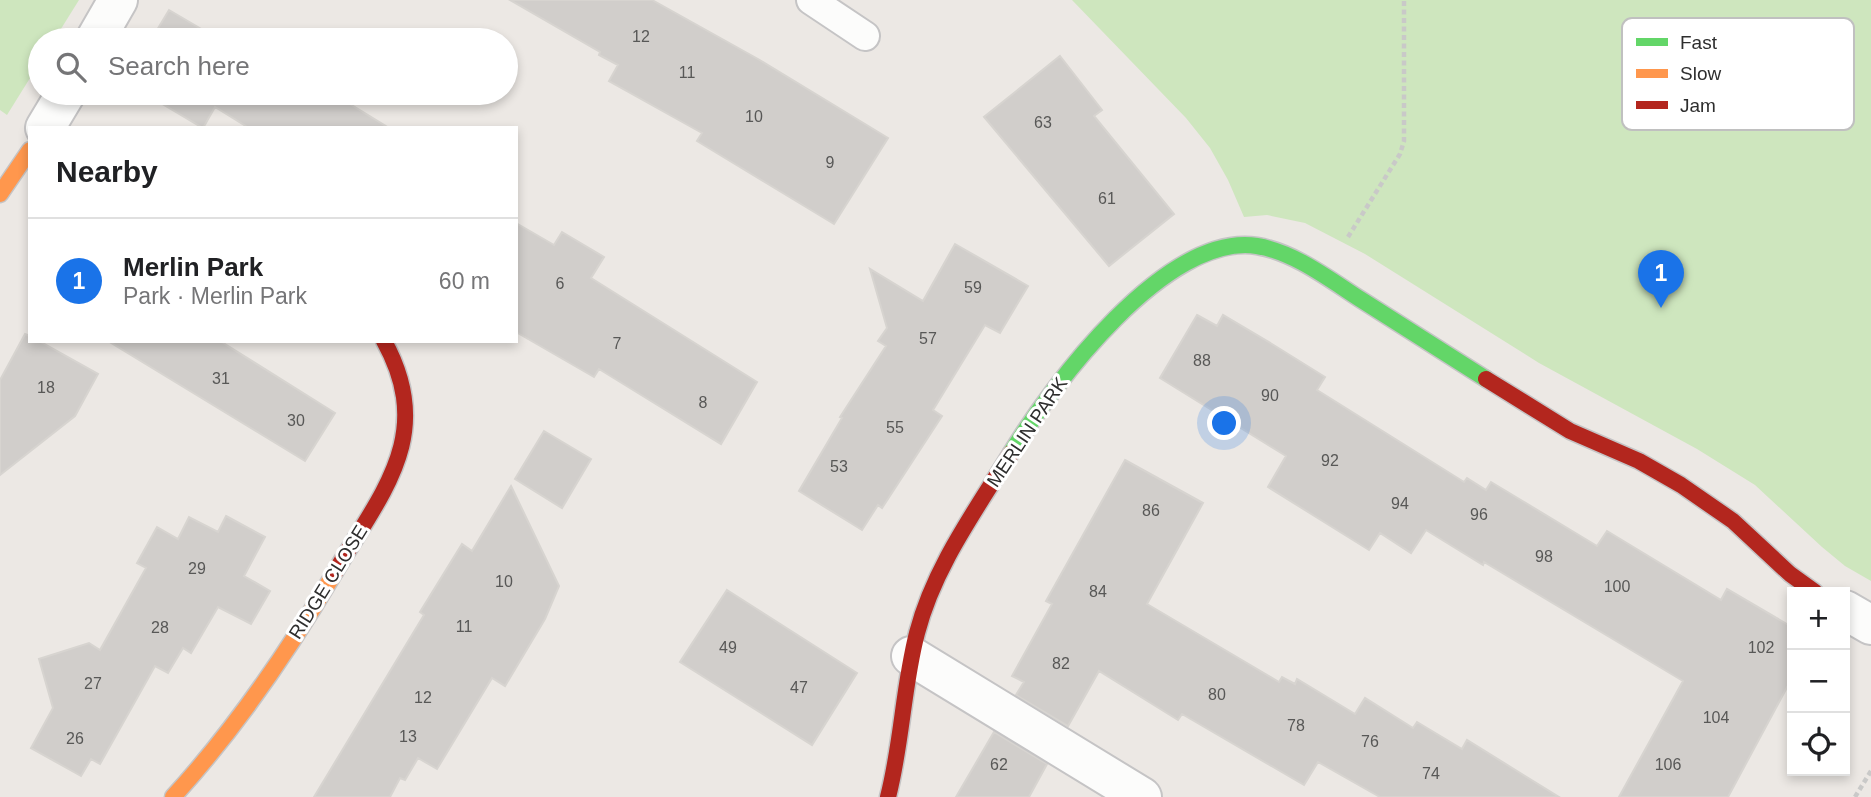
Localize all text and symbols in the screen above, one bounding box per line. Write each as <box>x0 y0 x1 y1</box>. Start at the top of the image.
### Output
legend <box>1622 18 1854 130</box>
search box <box>28 28 518 105</box>
house number: 12 <box>632 28 650 45</box>
text: Fast <box>1680 32 1718 53</box>
icon: search <box>52 48 90 86</box>
text: Search here <box>108 51 250 81</box>
text: Slow <box>1680 63 1721 84</box>
house number: 11 <box>679 64 695 81</box>
text: Jam <box>1680 95 1716 116</box>
house number: 10 <box>745 108 763 125</box>
house number: 63 <box>1034 114 1052 131</box>
house number: 9 <box>826 154 835 171</box>
text: Nearby <box>56 155 158 188</box>
house number: 61 <box>1098 190 1116 207</box>
pin: 1 <box>1638 250 1684 308</box>
text: Merlin Park <box>123 252 263 282</box>
text: 1 <box>73 268 85 294</box>
text: 60 m <box>439 268 490 294</box>
house number: 6 <box>556 275 565 292</box>
house number: 59 <box>964 279 982 296</box>
text: Park · Merlin Park <box>123 283 307 309</box>
house number: 57 <box>919 330 937 347</box>
house number: 7 <box>613 335 622 352</box>
house number: 88 <box>1193 352 1211 369</box>
house number: 31 <box>212 370 230 387</box>
street label: MERLIN PARK <box>983 373 1072 491</box>
house number: 18 <box>37 379 55 396</box>
house number: 90 <box>1261 387 1279 404</box>
house number: 8 <box>699 394 708 411</box>
your location <box>1207 406 1241 440</box>
house number: 30 <box>287 412 305 429</box>
house number: 55 <box>886 419 904 436</box>
house number: 92 <box>1321 452 1339 469</box>
house number: 53 <box>830 458 848 475</box>
house number: 94 <box>1391 495 1409 512</box>
house number: 86 <box>1142 502 1160 519</box>
house number: 96 <box>1470 506 1488 523</box>
street label: RIDGE CLOSE <box>285 521 371 643</box>
house number: 98 <box>1535 548 1553 565</box>
house number: 29 <box>188 560 206 577</box>
house number: 10 <box>495 573 513 590</box>
house number: 100 <box>1604 578 1630 595</box>
house number: 84 <box>1089 583 1107 600</box>
map controls <box>1787 587 1850 776</box>
button: + <box>1787 587 1850 650</box>
house number: 11 <box>456 618 472 635</box>
house number: 28 <box>151 619 169 636</box>
house number: 49 <box>719 639 737 656</box>
house number: 102 <box>1748 639 1774 656</box>
button: − <box>1787 650 1850 713</box>
house number: 82 <box>1052 655 1070 672</box>
house number: 27 <box>84 675 102 692</box>
house number: 47 <box>790 679 808 696</box>
house number: 80 <box>1208 686 1226 703</box>
house number: 12 <box>414 689 432 706</box>
house number: 104 <box>1703 709 1729 726</box>
button: locate <box>1787 713 1850 776</box>
house number: 78 <box>1287 717 1305 734</box>
house number: 13 <box>399 728 417 745</box>
house number: 26 <box>66 730 84 747</box>
house number: 76 <box>1361 733 1379 750</box>
house number: 62 <box>990 756 1008 773</box>
house number: 106 <box>1655 756 1681 773</box>
house number: 74 <box>1422 765 1440 782</box>

